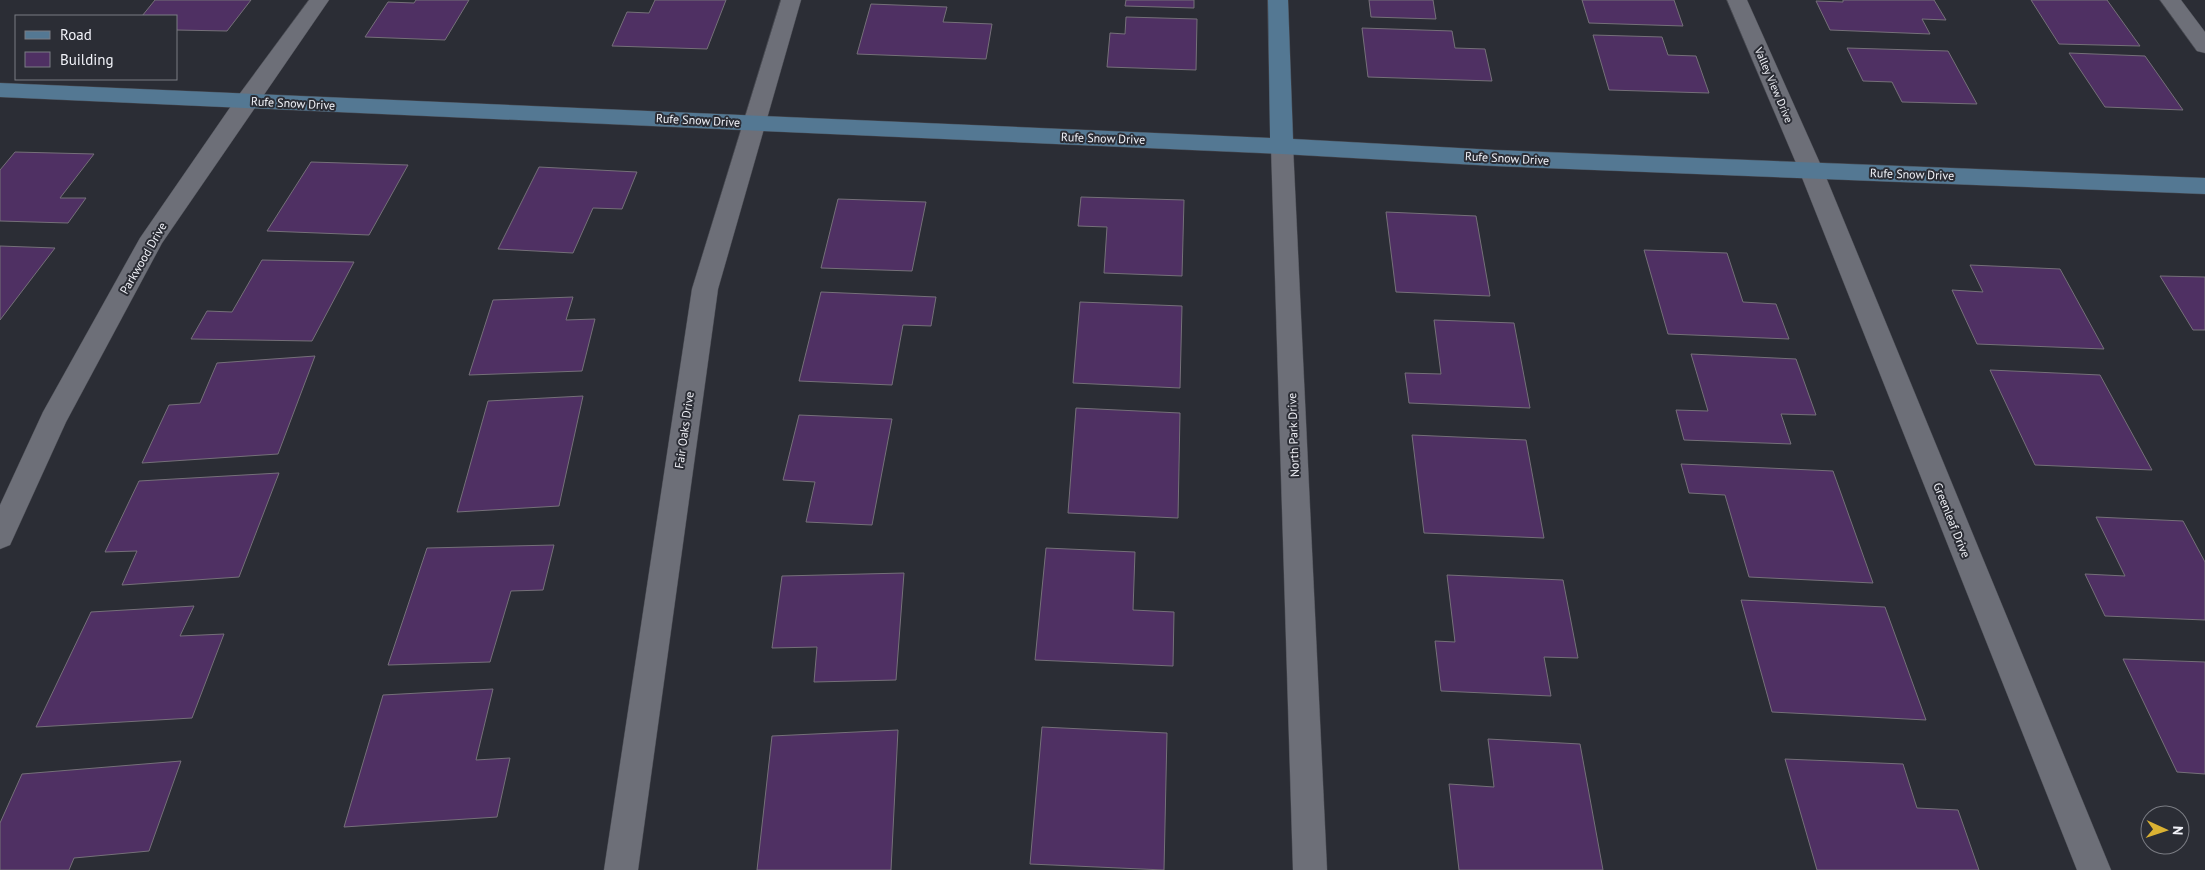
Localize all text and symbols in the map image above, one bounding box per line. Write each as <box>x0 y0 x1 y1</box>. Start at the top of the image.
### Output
legend <box>15 15 178 80</box>
text: Road <box>60 25 92 44</box>
street label: Valley View Drive <box>1751 44 1796 125</box>
text: Building <box>60 50 114 69</box>
street label: Rufe Snow Drive <box>250 93 336 113</box>
street label: Rufe Snow Drive <box>655 110 741 130</box>
street label: Rufe Snow Drive <box>1061 129 1145 147</box>
street label: Rufe Snow Drive <box>1464 148 1550 168</box>
street label: Rufe Snow Drive <box>1870 165 1954 183</box>
street label: Parkwood Drive <box>116 220 170 296</box>
street label: Fair Oaks Drive <box>671 390 697 470</box>
street label: North Park Drive <box>1284 392 1302 478</box>
street label: Greenleaf Drive <box>1930 480 1974 560</box>
north arrow <box>2140 805 2190 855</box>
text: N <box>2169 826 2187 836</box>

